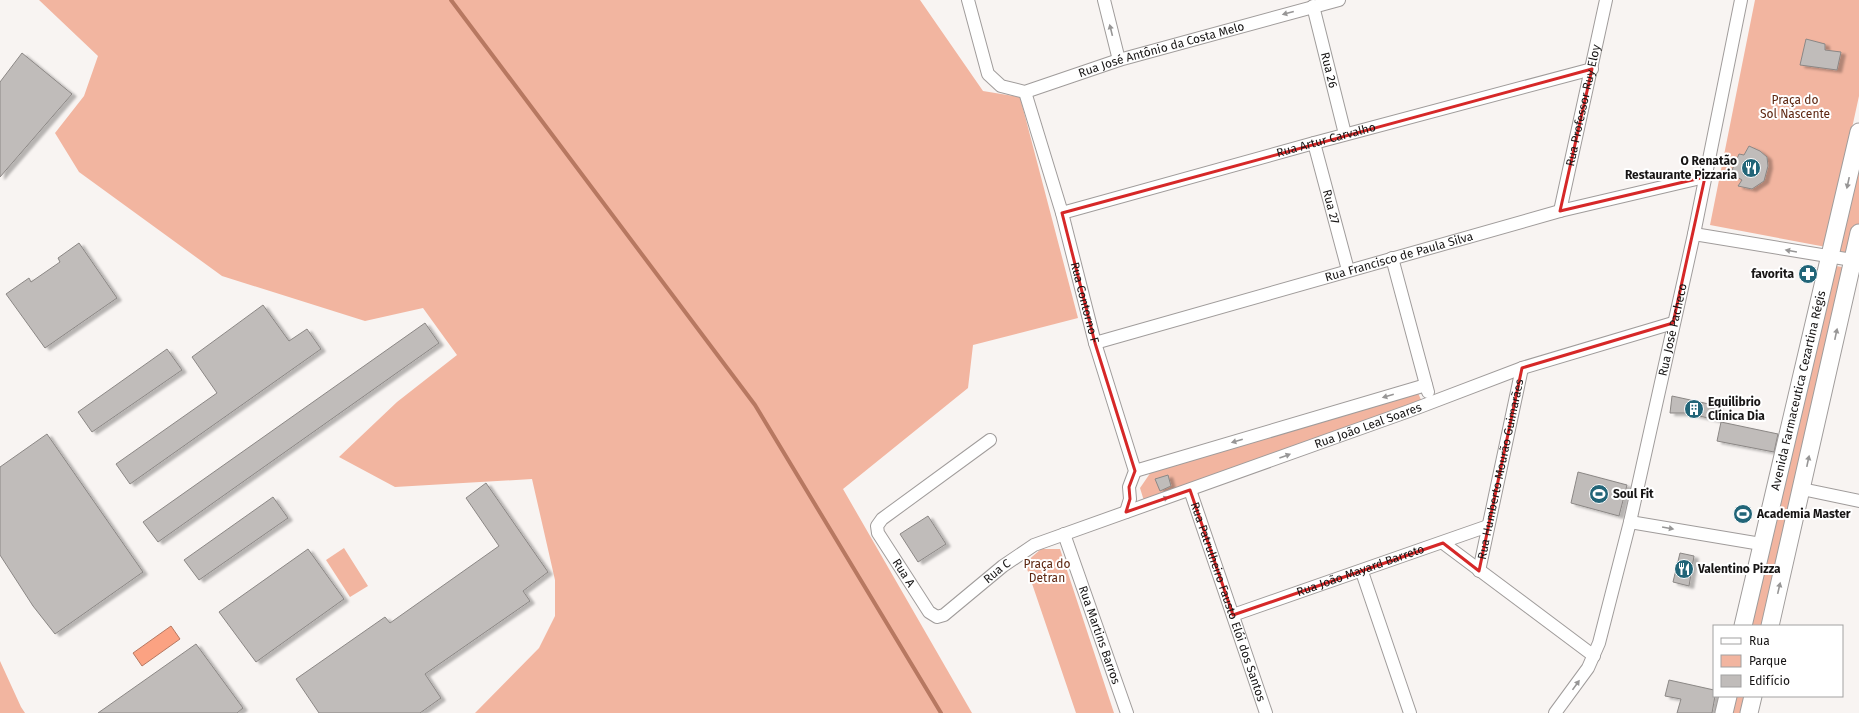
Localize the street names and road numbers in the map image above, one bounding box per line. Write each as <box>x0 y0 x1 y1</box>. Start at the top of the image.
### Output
street label: Rua José Antônio da Costa Melo <box>1077 19 1246 80</box>
street label: Rua Professor Ruy Eloy <box>1563 43 1603 168</box>
street label: Rua 26 <box>1318 51 1340 89</box>
street label: Rua Artur Carvalho <box>1275 120 1377 160</box>
street label: Rua 27 <box>1320 188 1342 226</box>
street label: Rua Francisco de Paula Silva <box>1323 229 1475 284</box>
street label: Rua Contorno F <box>1068 260 1102 345</box>
street label: Rua José Pacheco <box>1656 282 1690 377</box>
street label: Avenida Farmaceutica Cezartina Régis <box>1768 289 1829 492</box>
street label: Rua Humberto Mourão Guimarães <box>1475 377 1527 561</box>
street label: Rua João Leal Soares <box>1312 400 1424 451</box>
street label: Rua Patrulheiro Fausto Elói dos Santos <box>1188 500 1269 704</box>
street label: Rua João Mayard Barreto <box>1295 542 1426 599</box>
street label: Rua A <box>890 556 918 590</box>
street label: Rua C <box>981 556 1013 586</box>
street label: Rua Martins Barros <box>1076 584 1123 686</box>

